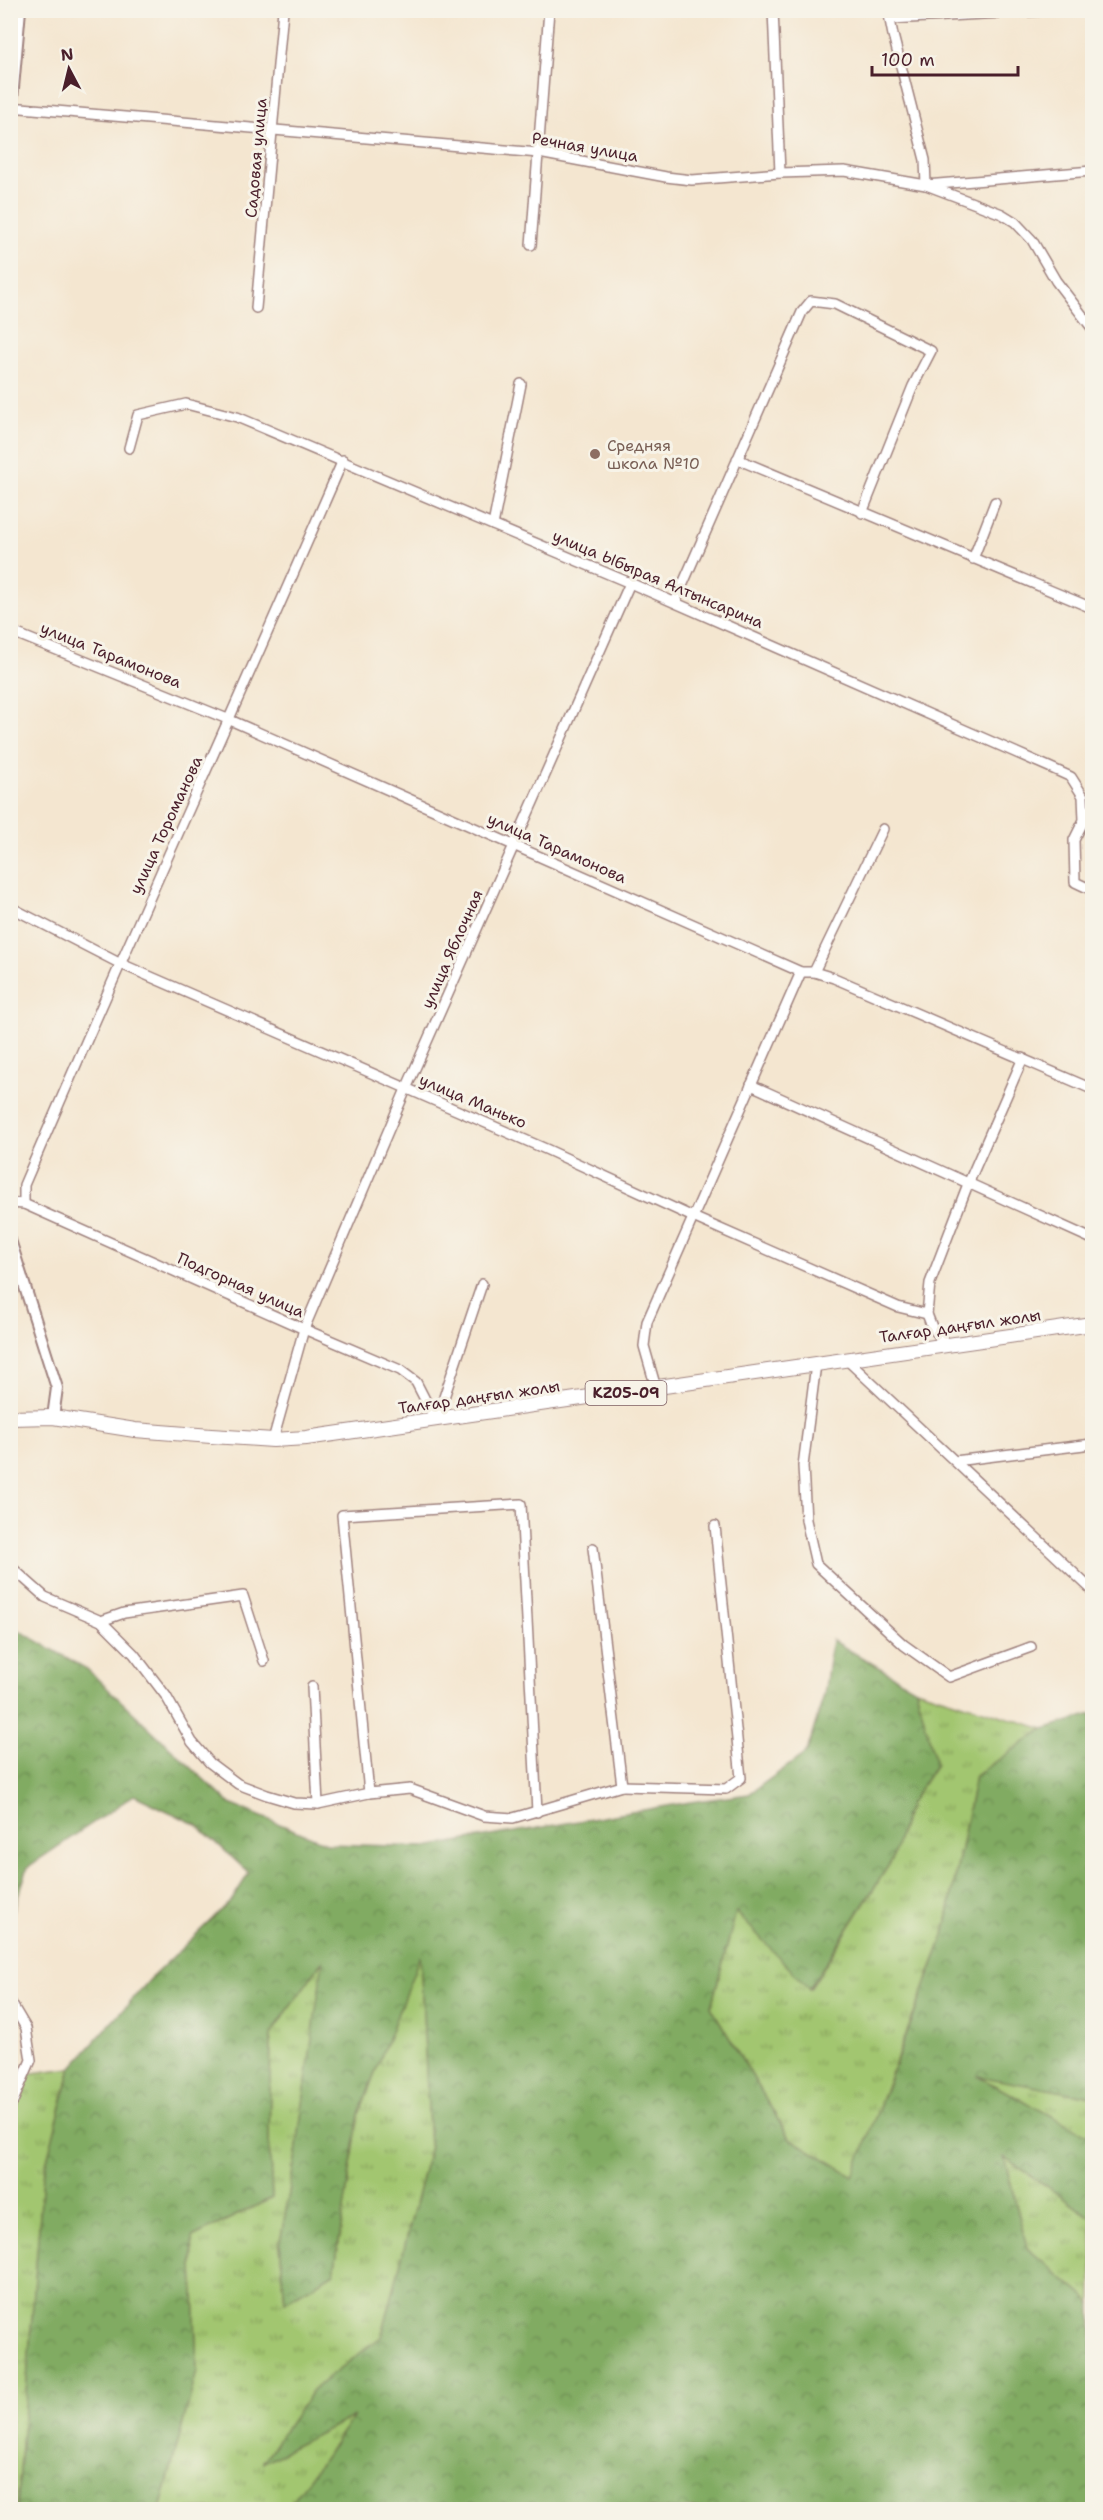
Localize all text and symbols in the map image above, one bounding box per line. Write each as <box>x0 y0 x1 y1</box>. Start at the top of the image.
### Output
north arrow <box>39 39 99 99</box>
scale bar <box>872 39 1018 77</box>
text: N <box>60 43 75 66</box>
text: 100 m <box>881 48 935 72</box>
street label: Садовая улица <box>240 97 272 219</box>
street label: Речная улица <box>530 127 640 167</box>
place label: Средняя школа №10 <box>607 435 700 474</box>
marker: Средняя школа №10 <box>588 447 602 461</box>
street label: улица Ыбырая Алтынсарина <box>549 525 767 633</box>
street label: улица Тарамонова <box>37 617 185 693</box>
street label: улица Тороманова <box>125 753 207 897</box>
street label: улица Тарамонова <box>484 808 630 888</box>
street label: улица Яблочная <box>416 886 488 1012</box>
street label: улица Манько <box>416 1069 530 1133</box>
street label: Подгорная улица <box>174 1248 308 1322</box>
street label: Талғар даңғыл жолы <box>878 1304 1042 1348</box>
street label: Талғар даңғыл жолы <box>397 1375 561 1419</box>
road number: KZ05-09 <box>586 1381 666 1405</box>

